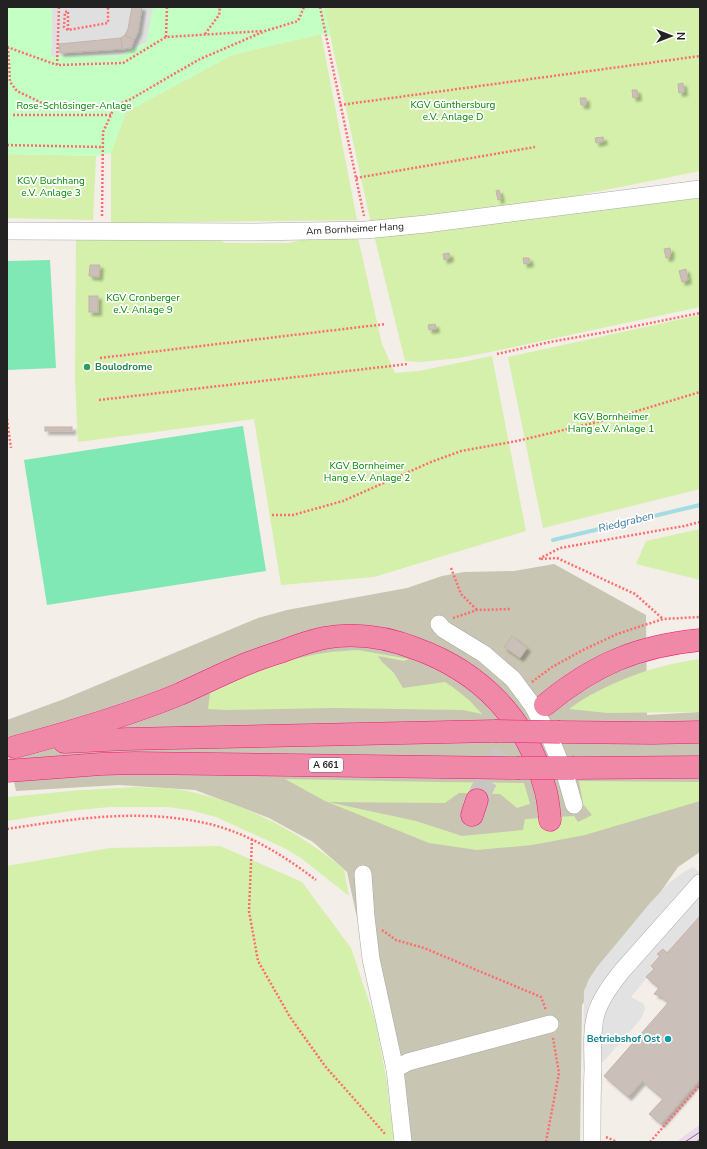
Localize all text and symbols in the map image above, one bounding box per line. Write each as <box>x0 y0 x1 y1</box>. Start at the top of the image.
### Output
north arrow <box>651 16 691 56</box>
text: N <box>673 32 688 40</box>
park label: KGV Günthersburg e.V. Anlage D <box>411 98 496 124</box>
park label: Rose-Schlösinger-Anlage <box>16 99 132 113</box>
park label: KGV Buchhang e.V. Anlage 3 <box>17 174 85 200</box>
street label: Am Bornheimer Hang <box>306 219 404 239</box>
park label: KGV Cronberger e.V. Anlage 9 <box>106 291 180 317</box>
place label: Boulodrome <box>95 360 153 374</box>
marker: Boulodrome <box>82 362 92 372</box>
park label: KGV Bornheimer Hang e.V. Anlage 1 <box>568 410 654 436</box>
park label: KGV Bornheimer Hang e.V. Anlage 2 <box>324 459 410 485</box>
water label: Riedgraben <box>597 508 655 536</box>
road number: A 661 <box>309 758 343 772</box>
place label: Betriebshof Ost <box>587 1032 660 1046</box>
marker: Betriebshof Ost <box>663 1034 673 1044</box>

